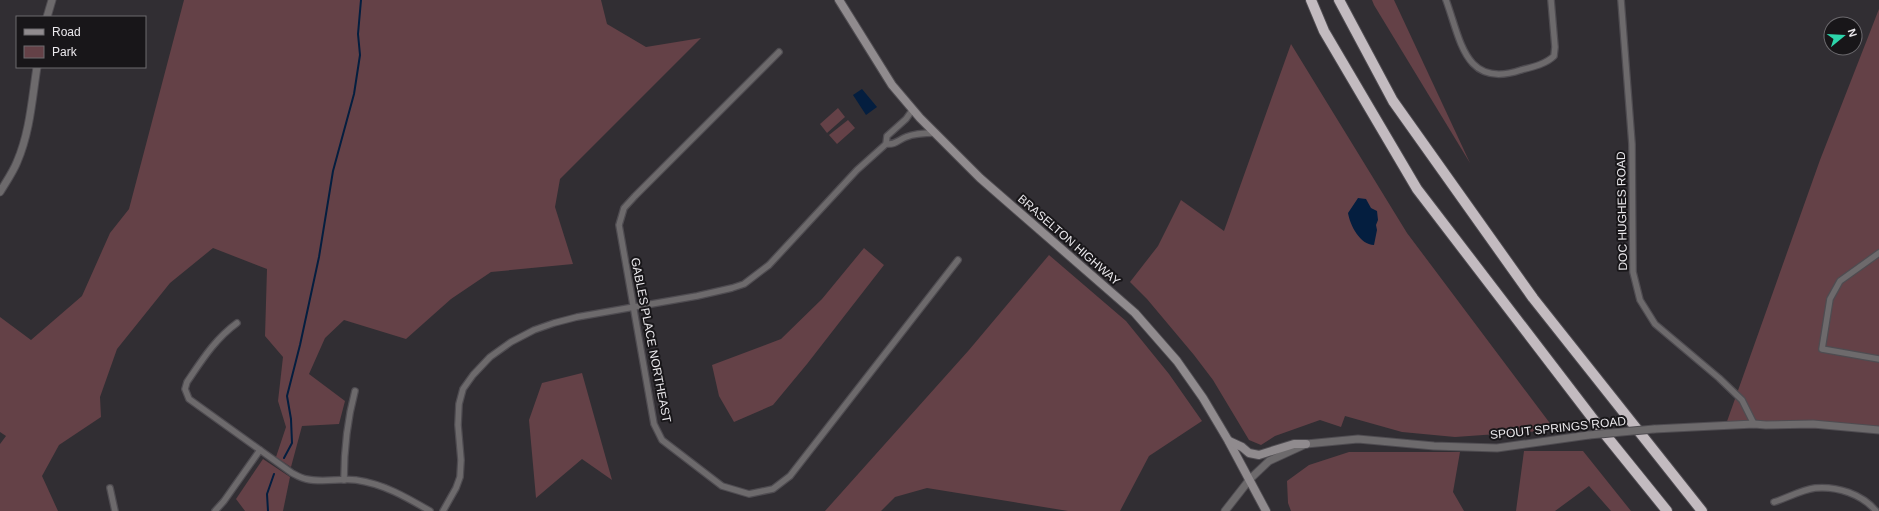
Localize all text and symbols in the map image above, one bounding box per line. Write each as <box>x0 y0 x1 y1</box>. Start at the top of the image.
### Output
legend <box>16 16 146 68</box>
north arrow <box>1823 16 1863 56</box>
text: Road <box>52 25 81 39</box>
text: N <box>1846 27 1859 39</box>
text: Park <box>52 45 78 59</box>
street label: DOC HUGHES ROAD <box>1614 151 1630 271</box>
street label: BRASELTON HIGHWAY <box>1015 192 1123 288</box>
street label: GABLES PLACE NORTHEAST <box>628 256 674 424</box>
street label: SPOUT SPRINGS ROAD <box>1489 414 1627 442</box>

